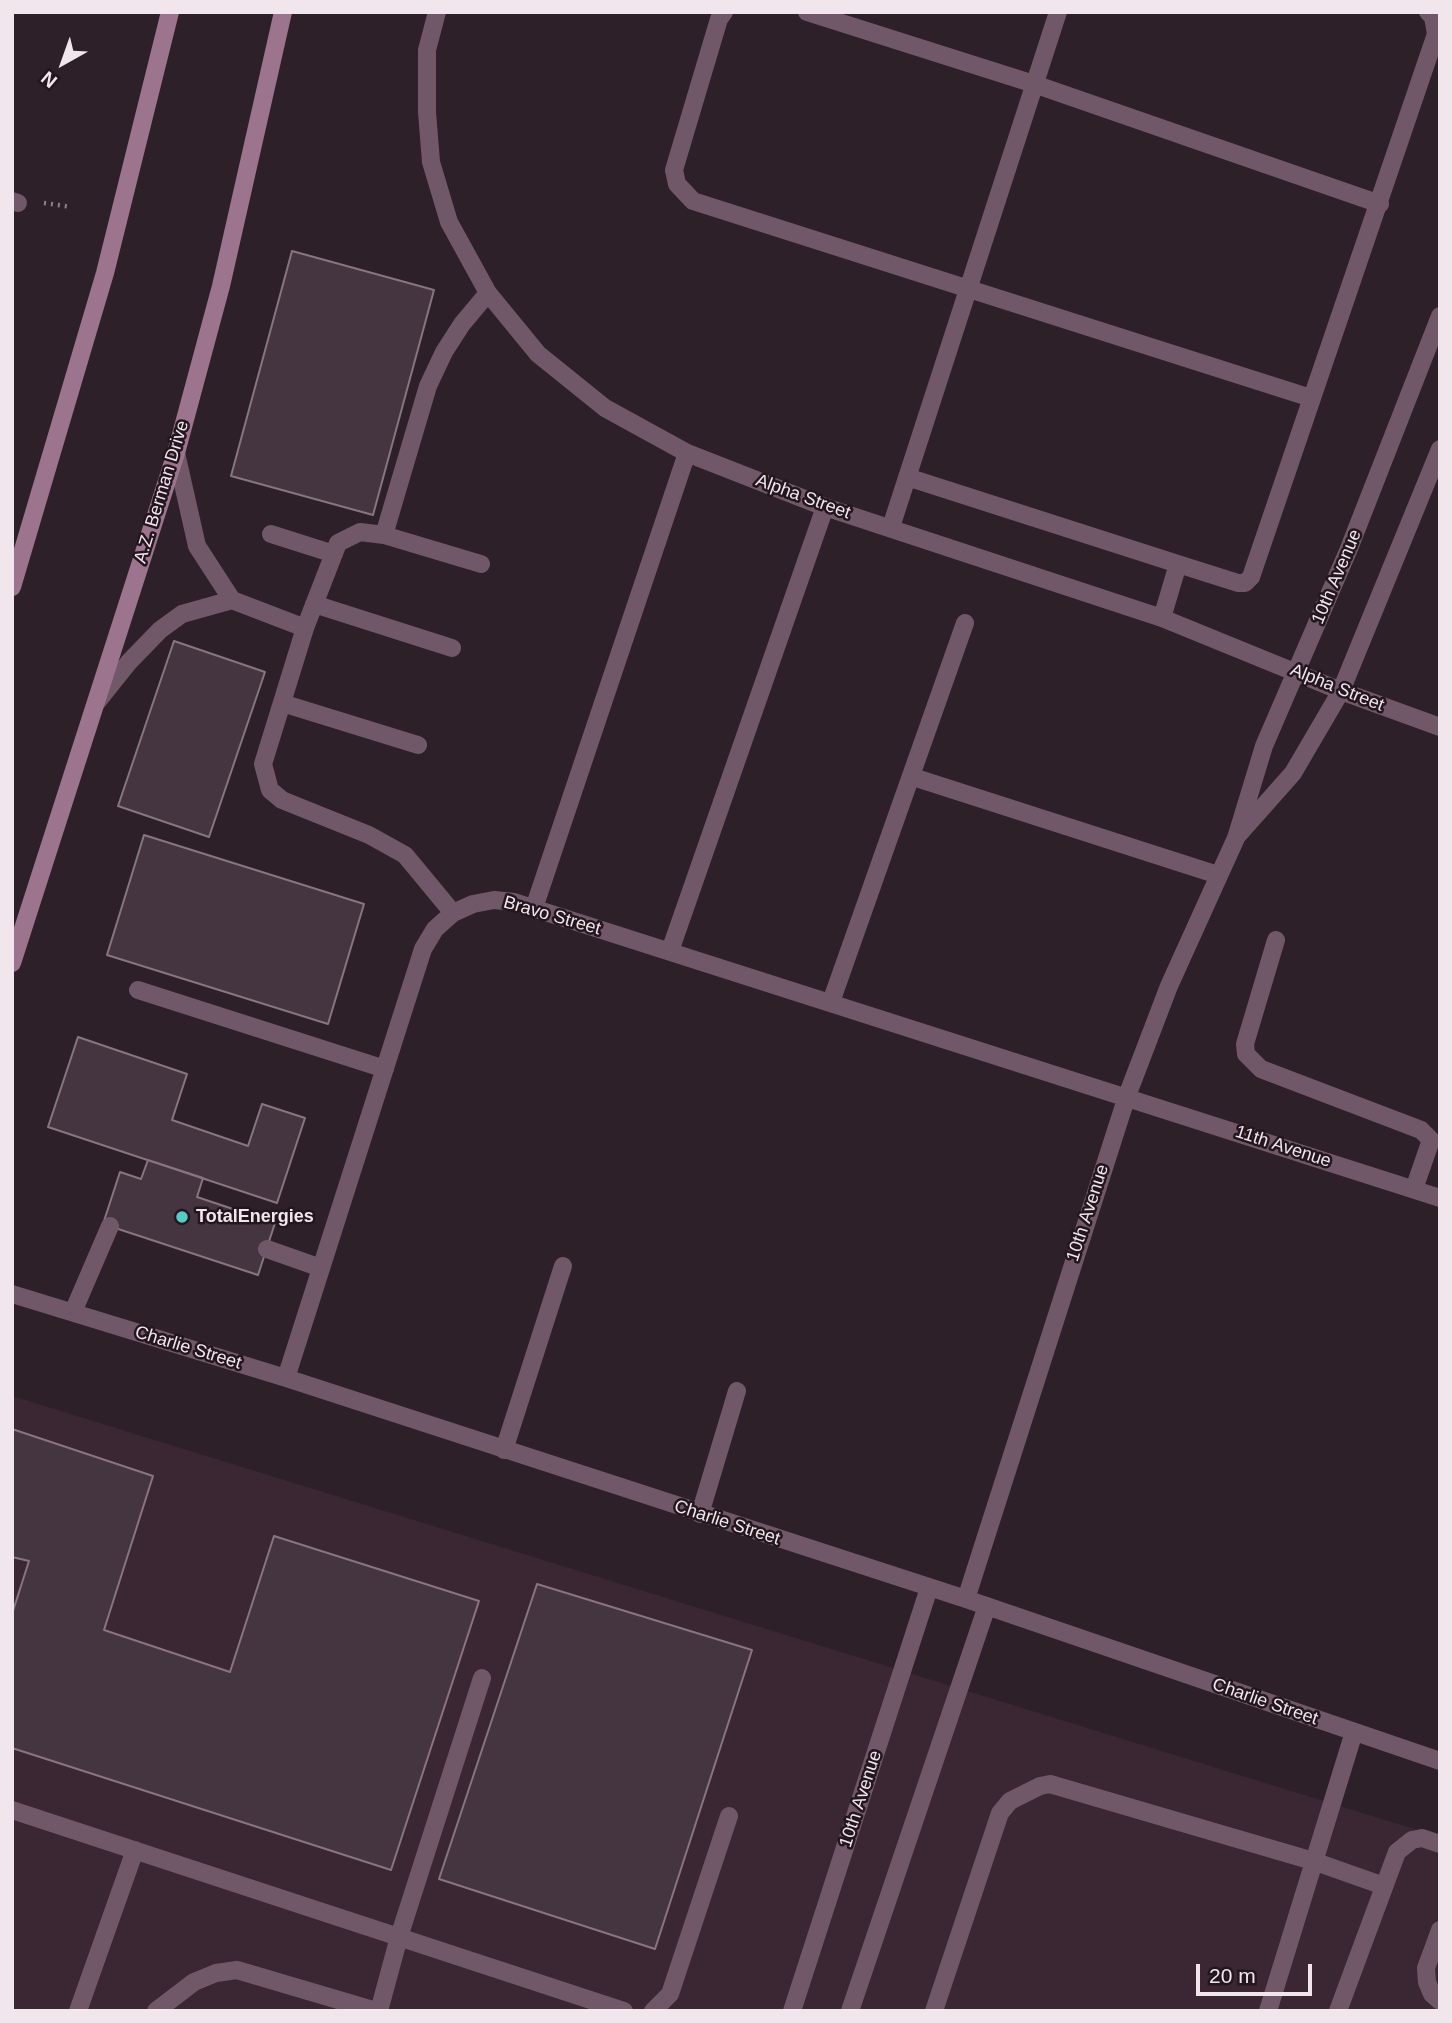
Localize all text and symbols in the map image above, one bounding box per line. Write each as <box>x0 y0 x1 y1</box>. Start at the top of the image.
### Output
north arrow <box>28 28 98 98</box>
text: N <box>37 67 61 92</box>
street label: A.Z. Berman Drive <box>130 418 194 566</box>
street label: Alpha Street <box>753 470 853 524</box>
street label: 10th Avenue <box>1307 526 1367 628</box>
street label: Alpha Street <box>1287 659 1387 717</box>
street label: Bravo Street <box>501 892 603 940</box>
street label: 11th Avenue <box>1232 1121 1334 1173</box>
street label: 10th Avenue <box>1062 1162 1114 1264</box>
place label: TotalEnergies <box>196 1206 314 1228</box>
marker: TotalEnergies <box>174 1209 190 1225</box>
street label: Charlie Street <box>132 1322 244 1374</box>
street label: Charlie Street <box>671 1496 783 1550</box>
street label: Charlie Street <box>1209 1674 1321 1730</box>
street label: 10th Avenue <box>835 1748 887 1850</box>
scale bar <box>1200 1950 1316 1994</box>
text: 20 m <box>1209 1964 1256 1987</box>

